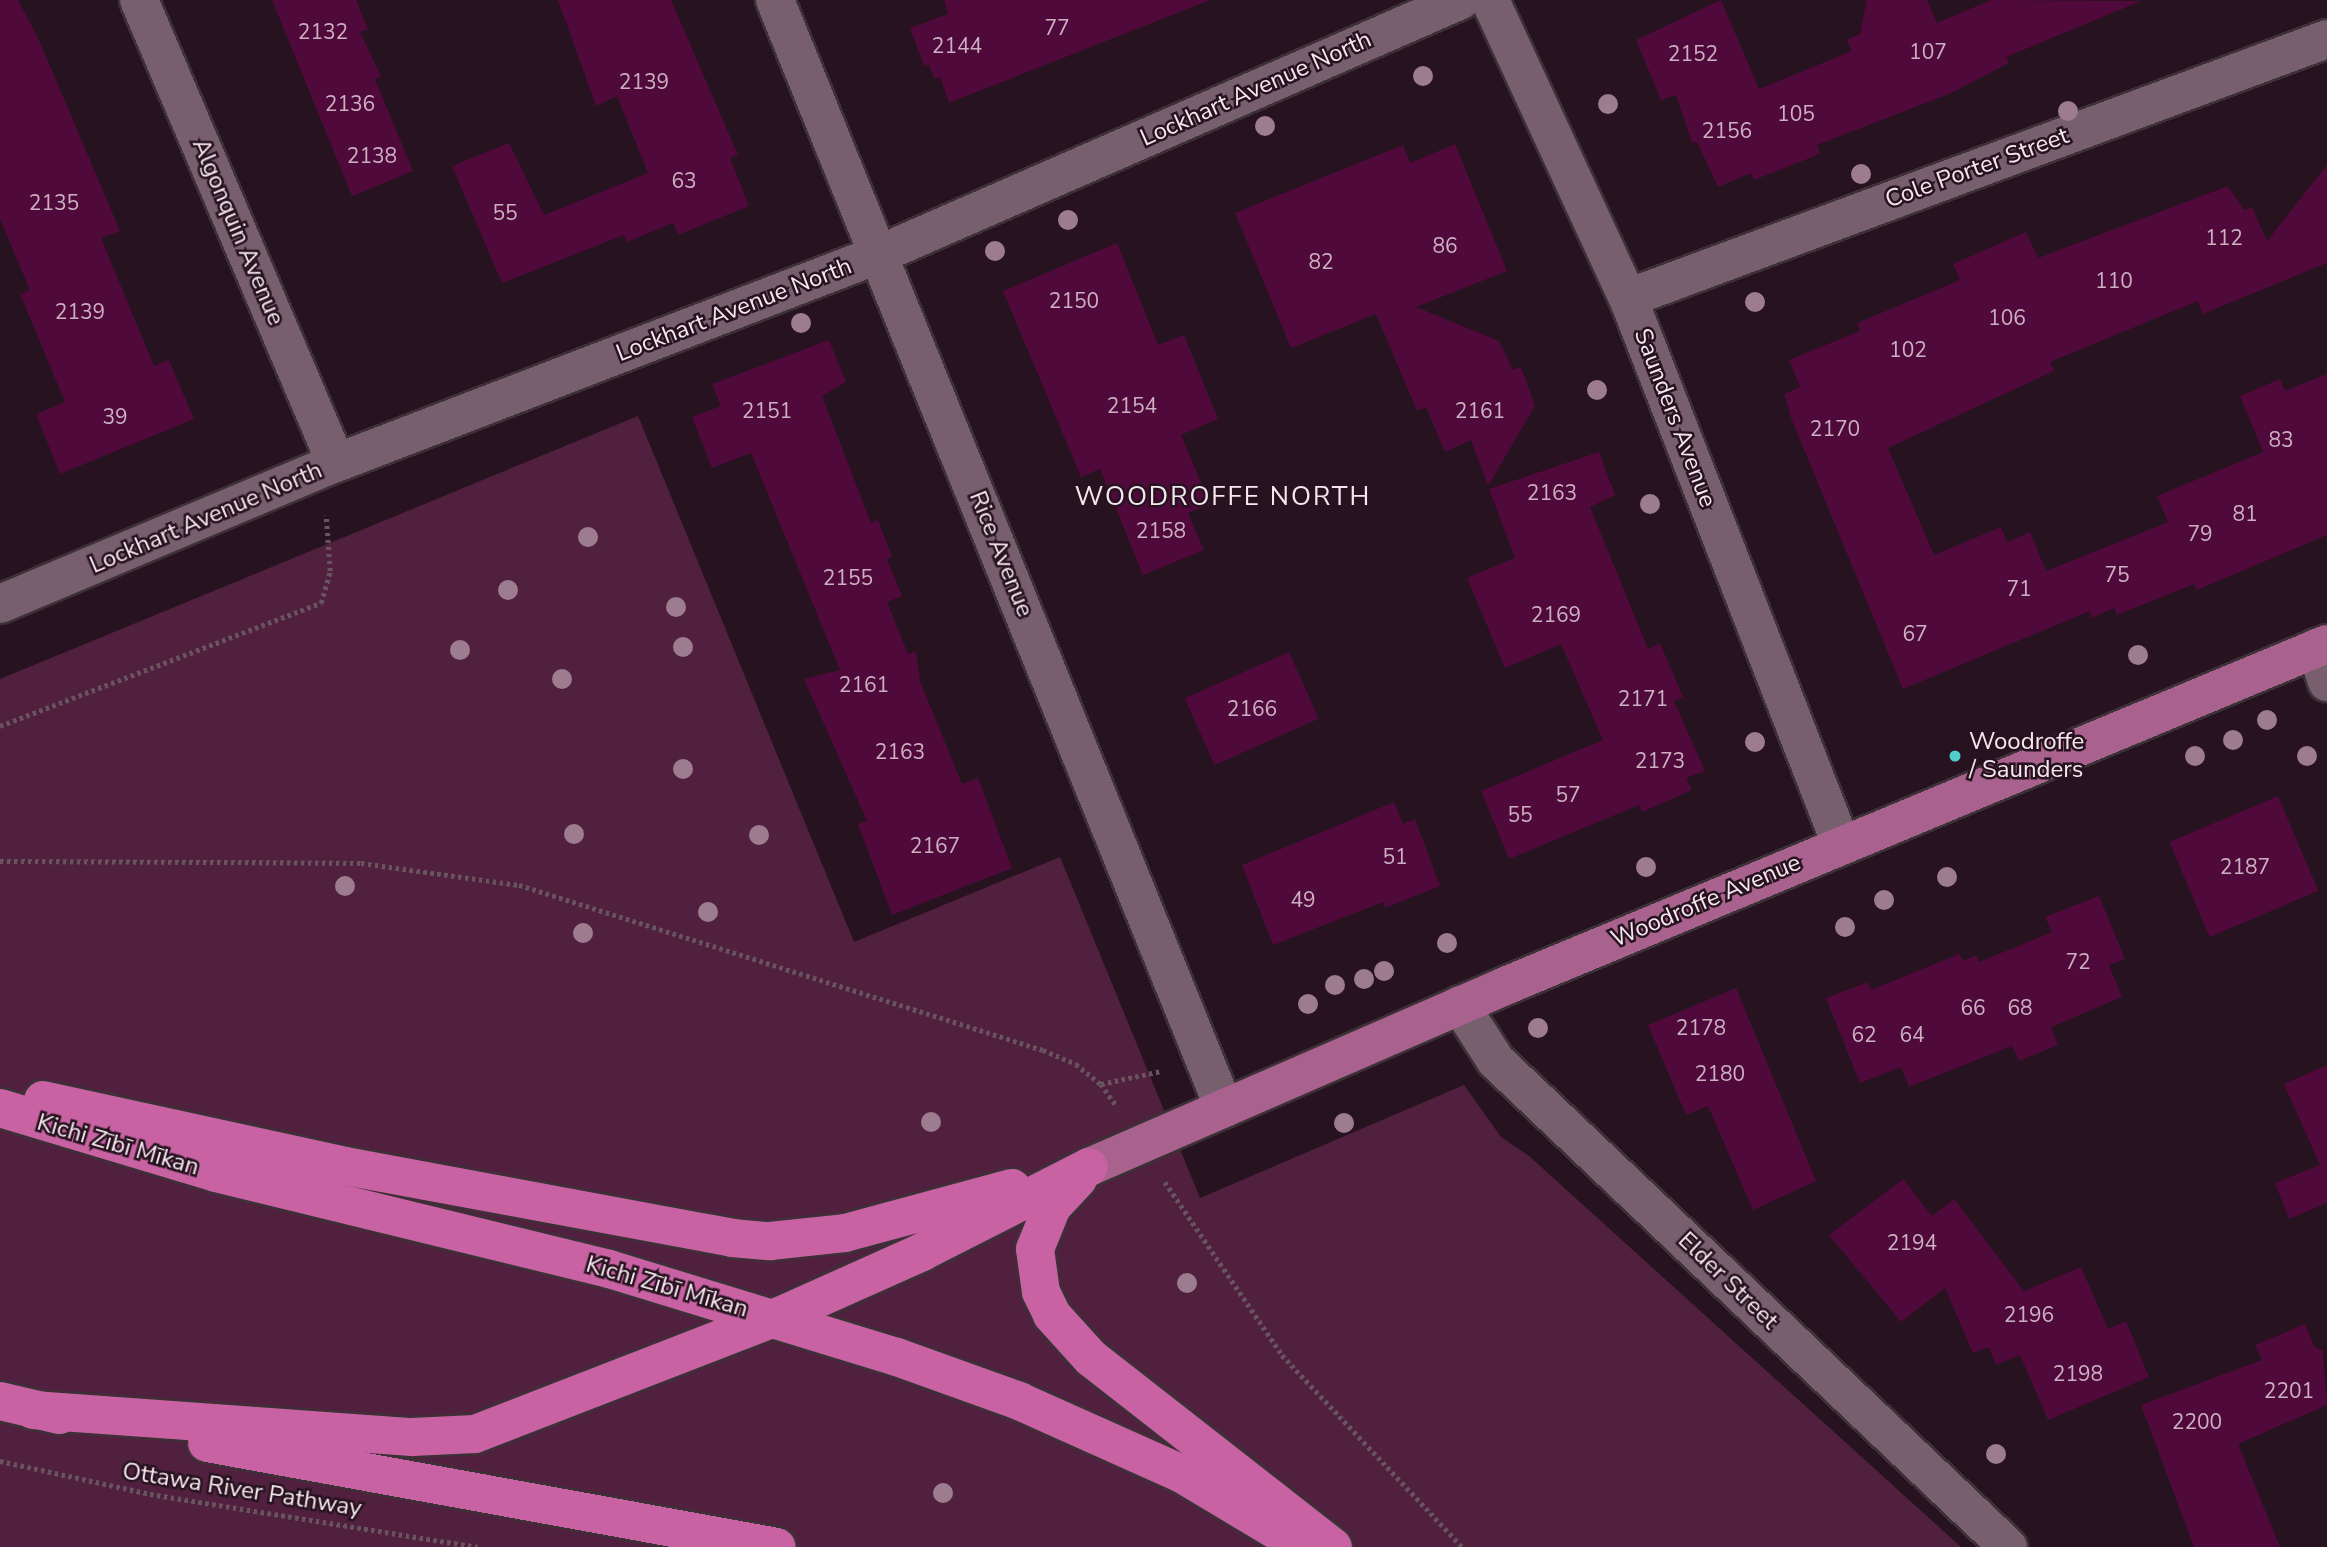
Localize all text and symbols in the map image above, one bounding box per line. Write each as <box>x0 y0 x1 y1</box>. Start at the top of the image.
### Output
house number: 77 <box>1044 15 1070 41</box>
house number: 2132 <box>298 19 348 45</box>
street label: Lockhart Avenue North <box>1136 25 1376 153</box>
house number: 2144 <box>932 33 982 59</box>
house number: 107 <box>1909 39 1947 65</box>
house number: 2152 <box>1668 41 1718 67</box>
house number: 2139 <box>619 69 669 95</box>
house number: 2136 <box>325 91 375 117</box>
house number: 105 <box>1777 101 1815 127</box>
house number: 2156 <box>1702 118 1752 144</box>
street label: Cole Porter Street <box>1881 121 2073 215</box>
street label: Algonquin Avenue <box>186 134 290 330</box>
house number: 2138 <box>347 143 397 169</box>
house number: 63 <box>671 168 697 194</box>
house number: 2135 <box>29 190 79 216</box>
house number: 55 <box>492 200 518 226</box>
house number: 112 <box>2205 225 2243 251</box>
house number: 86 <box>1432 233 1458 259</box>
house number: 82 <box>1308 249 1334 275</box>
street label: Lockhart Avenue North <box>612 252 856 368</box>
house number: 110 <box>2095 268 2133 294</box>
house number: 2150 <box>1049 288 1099 314</box>
house number: 2139 <box>55 299 105 325</box>
house number: 106 <box>1988 305 2026 331</box>
street label: Saunders Avenue <box>1628 325 1722 511</box>
house number: 102 <box>1889 337 1927 363</box>
house number: 2154 <box>1107 393 1157 419</box>
house number: 2151 <box>742 398 792 424</box>
house number: 2161 <box>1455 398 1505 424</box>
house number: 39 <box>102 404 128 430</box>
house number: 2170 <box>1810 416 1860 442</box>
house number: 83 <box>2268 427 2294 453</box>
street label: Lockhart Avenue North <box>85 456 327 580</box>
house number: 2163 <box>1527 480 1577 506</box>
district label: WOODROFFE NORTH <box>1077 481 1369 513</box>
street label: Rice Avenue <box>963 487 1039 621</box>
house number: 81 <box>2232 501 2258 527</box>
house number: 2158 <box>1136 518 1186 544</box>
house number: 79 <box>2187 521 2213 547</box>
house number: 75 <box>2104 562 2130 588</box>
house number: 2155 <box>823 565 873 591</box>
house number: 71 <box>2006 576 2032 602</box>
house number: 2169 <box>1531 602 1581 628</box>
house number: 67 <box>1902 621 1928 647</box>
house number: 2161 <box>839 672 889 698</box>
house number: 2171 <box>1618 686 1668 712</box>
house number: 2166 <box>1227 696 1277 722</box>
place label: Woodroffe / Saunders <box>1969 728 2084 784</box>
house number: 2163 <box>875 739 925 765</box>
house number: 2173 <box>1635 748 1685 774</box>
marker: Woodroffe / Saunders <box>1947 748 1963 764</box>
house number: 57 <box>1555 782 1581 808</box>
house number: 55 <box>1507 802 1533 828</box>
house number: 2167 <box>910 833 960 859</box>
house number: 51 <box>1382 844 1408 870</box>
street label: Woodroffe Avenue <box>1607 848 1805 954</box>
house number: 2187 <box>2220 854 2270 880</box>
house number: 49 <box>1290 887 1316 913</box>
house number: 72 <box>2065 949 2091 975</box>
house number: 66 <box>1960 995 1986 1021</box>
house number: 68 <box>2007 995 2033 1021</box>
house number: 2178 <box>1676 1015 1726 1041</box>
house number: 62 <box>1851 1022 1877 1048</box>
house number: 64 <box>1899 1022 1925 1048</box>
house number: 2180 <box>1695 1061 1745 1087</box>
street label: Kichi Zībī Mīkan <box>34 1108 202 1182</box>
street label: Elder Street <box>1672 1226 1784 1336</box>
house number: 2194 <box>1887 1230 1937 1256</box>
street label: Kichi Zībī Mīkan <box>583 1250 751 1324</box>
house number: 2196 <box>2004 1302 2054 1328</box>
house number: 2198 <box>2053 1361 2103 1387</box>
house number: 2201 <box>2264 1378 2314 1404</box>
house number: 2200 <box>2172 1409 2222 1435</box>
street label: Ottawa River Pathway <box>120 1457 364 1523</box>

